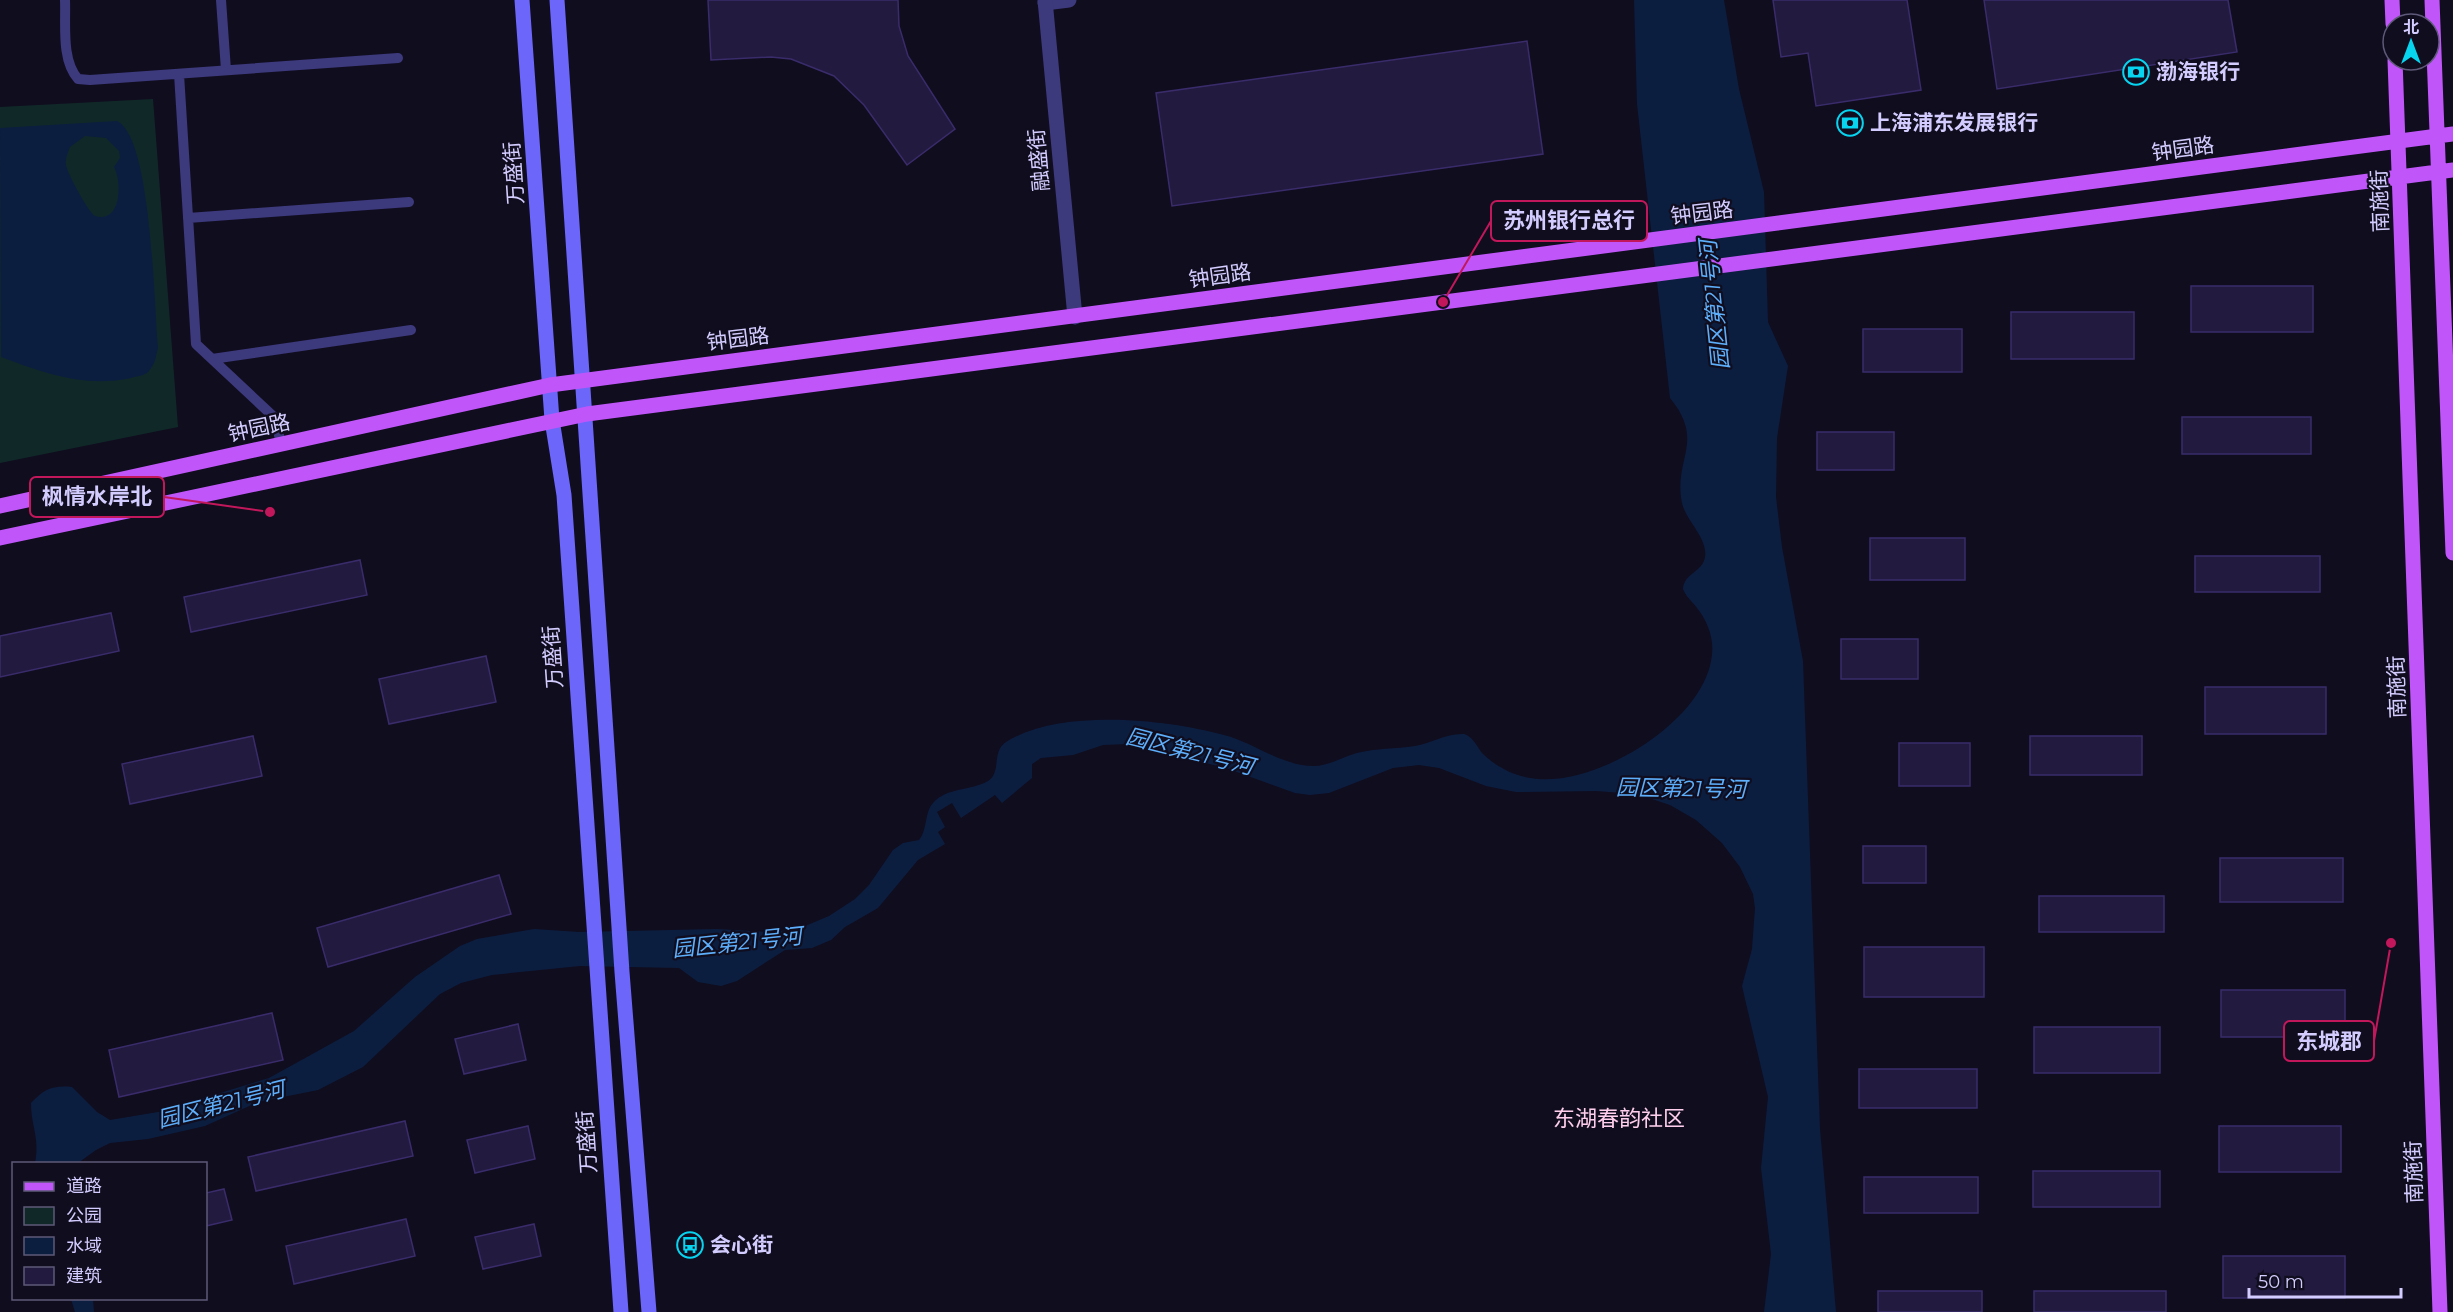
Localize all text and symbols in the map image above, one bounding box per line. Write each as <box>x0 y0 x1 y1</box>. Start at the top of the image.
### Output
north arrow <box>2381 12 2441 72</box>
text: 北 <box>2403 18 2419 37</box>
bank icon: 渤海银行 <box>2121 57 2151 87</box>
place label: 渤海银行 <box>2156 59 2240 84</box>
bank icon: 上海浦东发展银行 <box>1835 108 1865 138</box>
place label: 上海浦东发展银行 <box>1870 110 2038 135</box>
street label: 融盛街 <box>1023 128 1054 193</box>
street label: 钟园路 <box>2150 132 2216 165</box>
street label: 万盛街 <box>499 141 528 205</box>
street label: 南施街 <box>2366 169 2393 233</box>
street label: 钟园路 <box>1669 196 1735 229</box>
callout: 苏州银行总行 <box>1491 201 1647 241</box>
text: 苏州银行总行 <box>1503 207 1635 234</box>
water label: 园区第21号河 <box>1694 235 1735 371</box>
street label: 钟园路 <box>1187 259 1253 292</box>
street label: 钟园路 <box>705 322 771 355</box>
street label: 钟园路 <box>225 409 292 446</box>
callout: 枫情水岸北 <box>30 477 164 517</box>
text: 枫情水岸北 <box>42 483 152 510</box>
street label: 万盛街 <box>538 625 567 689</box>
street label: 南施街 <box>2383 655 2410 719</box>
water label: 园区第21号河 <box>1123 723 1260 781</box>
water label: 园区第21号河 <box>1616 774 1750 803</box>
water label: 园区第21号河 <box>671 922 807 963</box>
callout: 东城郡 <box>2284 1021 2374 1061</box>
text: 东城郡 <box>2296 1028 2362 1055</box>
water label: 园区第21号河 <box>155 1075 292 1133</box>
district label: 东湖春韵社区 <box>1553 1105 1685 1132</box>
street label: 万盛街 <box>572 1110 601 1174</box>
street label: 南施街 <box>2400 1140 2427 1204</box>
legend <box>12 1162 207 1300</box>
text: 道路 <box>66 1175 102 1197</box>
text: 公园 <box>66 1205 102 1227</box>
bus stop icon: 会心街 <box>675 1230 705 1260</box>
place label: 会心街 <box>710 1232 773 1257</box>
text: 水域 <box>66 1235 102 1257</box>
scale bar <box>2249 1261 2400 1299</box>
text: 建筑 <box>66 1265 102 1287</box>
text: 50 m <box>2258 1271 2304 1293</box>

